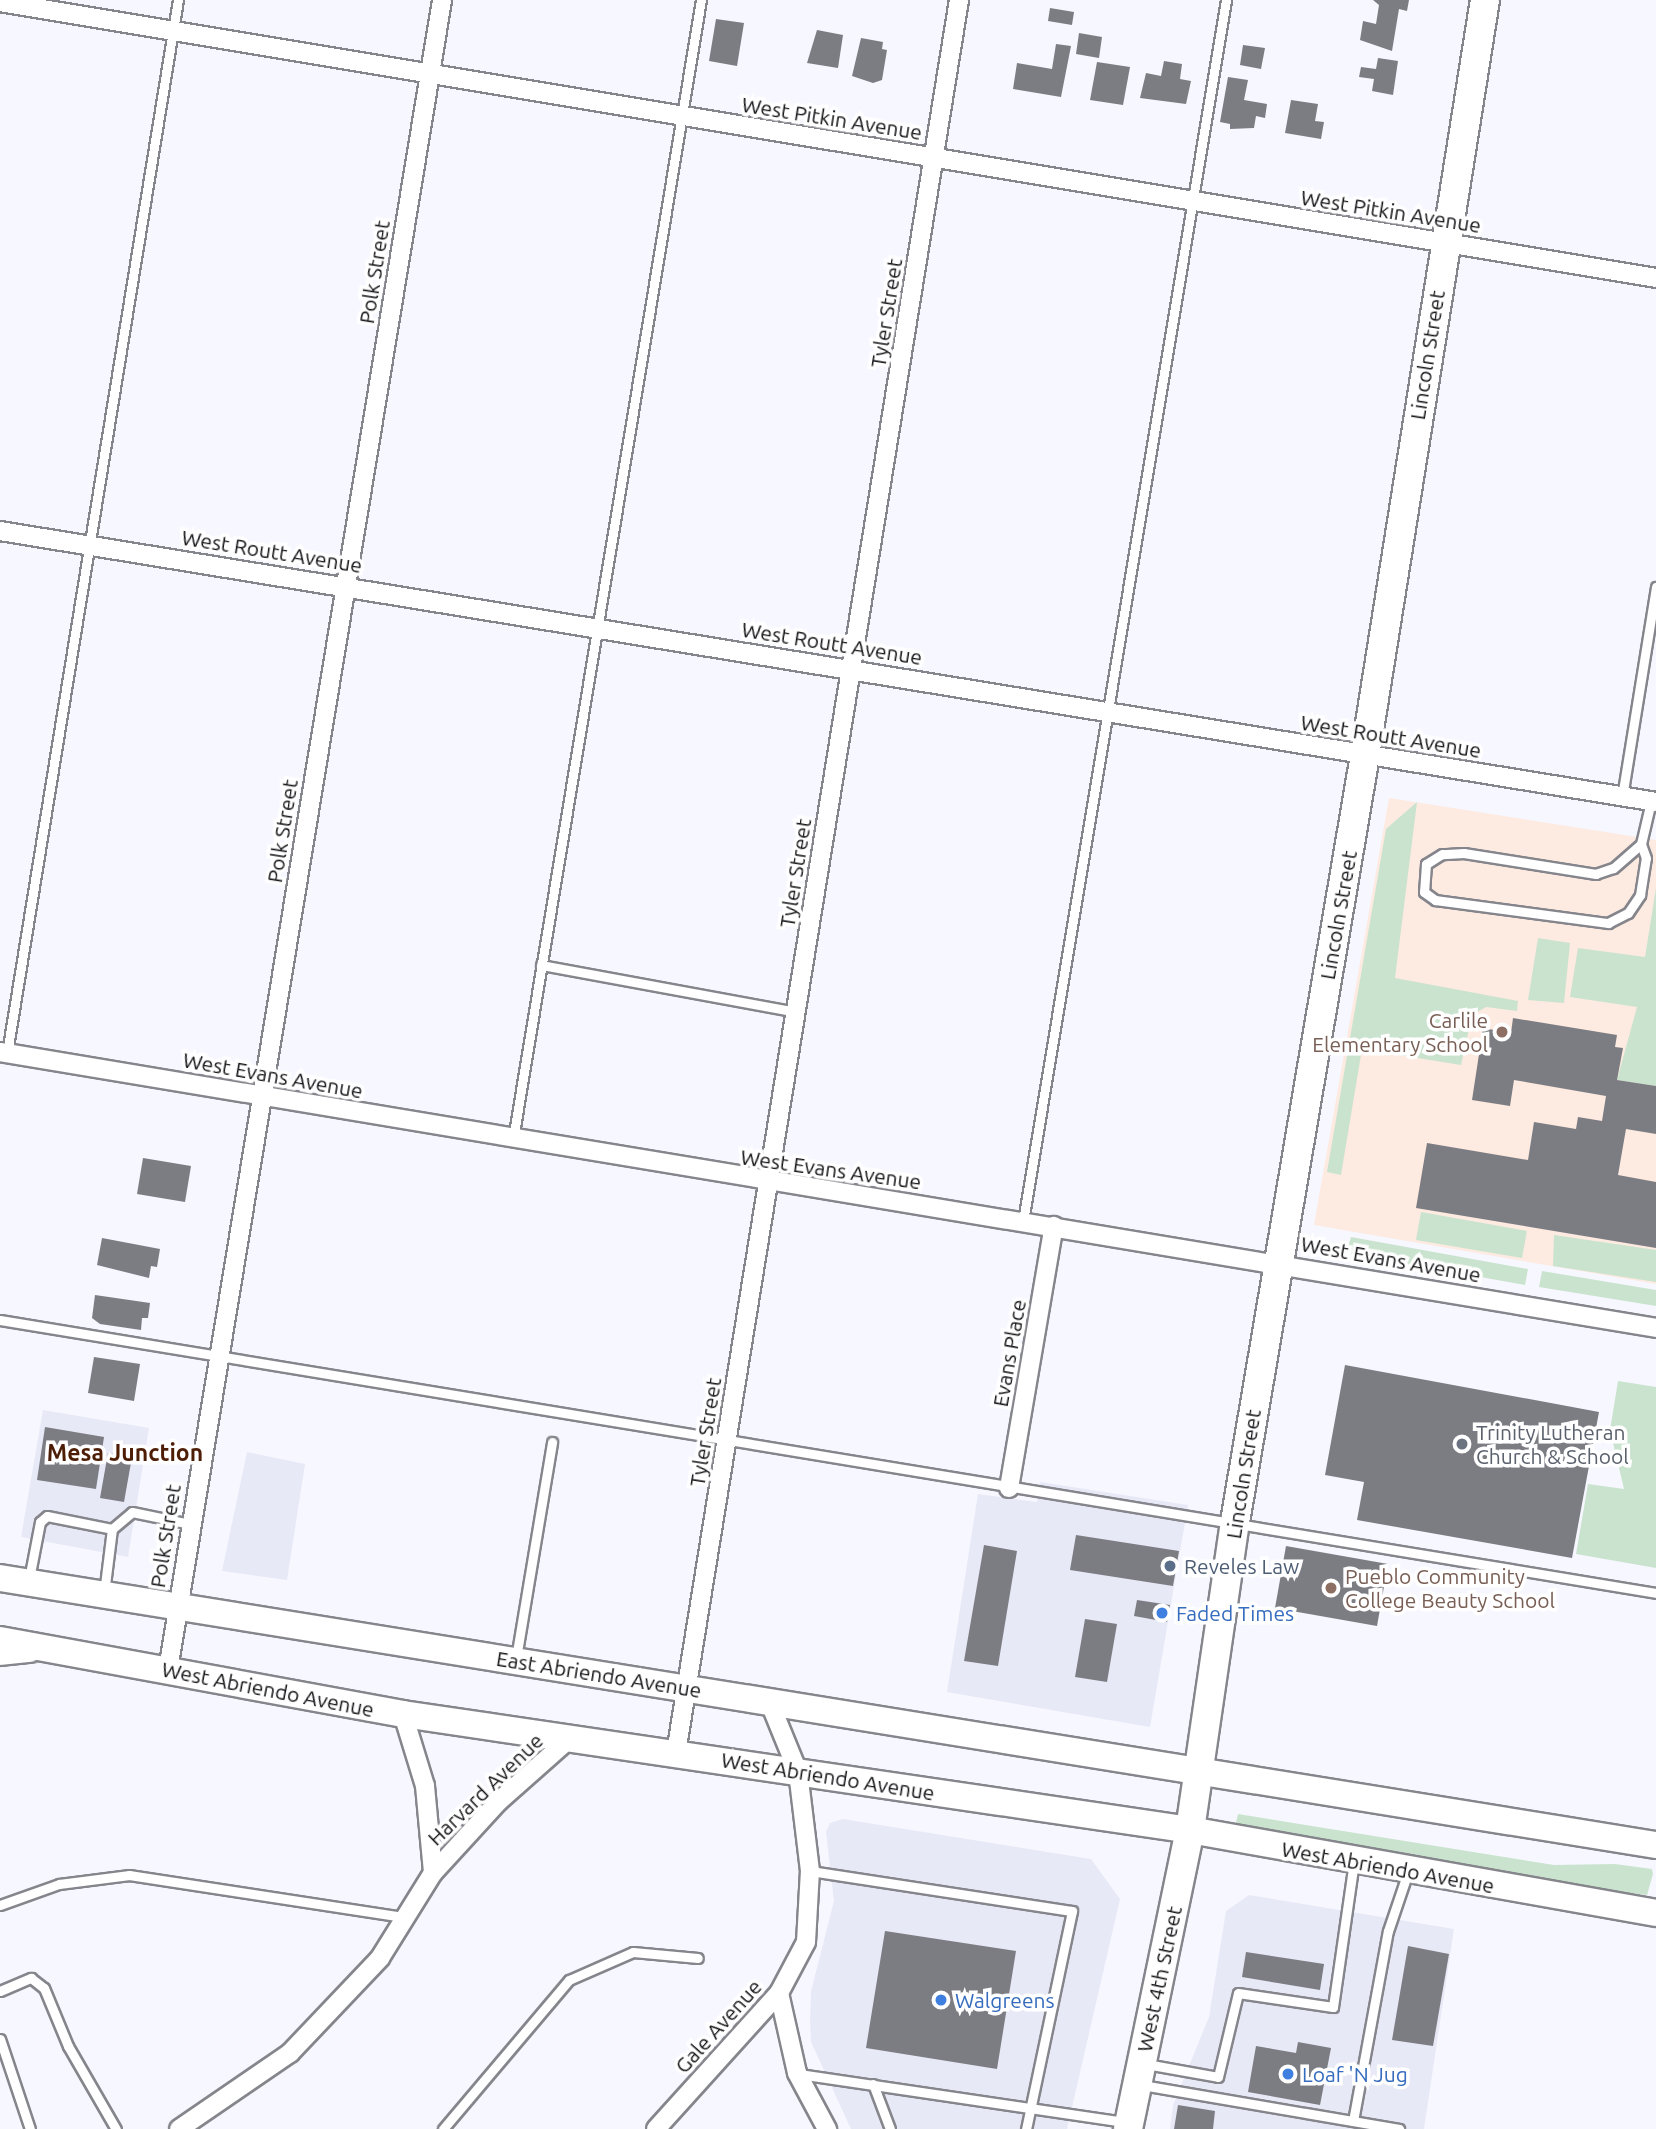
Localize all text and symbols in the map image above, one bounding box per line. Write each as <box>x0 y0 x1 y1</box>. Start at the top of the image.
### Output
street label: West Pitkin Avenue <box>740 91 924 145</box>
street label: West Pitkin Avenue <box>1299 184 1483 238</box>
street label: Polk Street <box>353 219 395 325</box>
street label: Tyler Street <box>865 257 907 369</box>
street label: Lincoln Street <box>1404 288 1450 422</box>
street label: West Routt Avenue <box>180 524 364 578</box>
street label: West Routt Avenue <box>740 616 924 670</box>
street label: West Routt Avenue <box>1299 709 1483 763</box>
street label: Polk Street <box>261 778 303 884</box>
street label: Tyler Street <box>774 817 816 929</box>
street label: Lincoln Street <box>1314 848 1362 982</box>
place label: Carlile Elementary School <box>1312 1007 1488 1057</box>
marker: Carlile Elementary School <box>1494 1024 1510 1040</box>
street label: West Evans Avenue <box>181 1047 365 1103</box>
street label: West Evans Avenue <box>739 1144 923 1194</box>
street label: West Evans Avenue <box>1299 1231 1483 1287</box>
street label: Evans Place <box>987 1297 1031 1409</box>
street label: Tyler Street <box>684 1376 726 1488</box>
street label: Lincoln Street <box>1220 1407 1266 1541</box>
place label: Trinity Lutheran Church & School <box>1476 1419 1629 1469</box>
marker: Trinity Lutheran Church & School <box>1454 1436 1470 1452</box>
district label: Mesa Junction <box>47 1439 203 1467</box>
street label: Polk Street <box>144 1483 186 1589</box>
place label: Reveles Law <box>1184 1553 1299 1579</box>
marker: Reveles Law <box>1162 1558 1178 1574</box>
place label: Pueblo Community College Beauty School <box>1345 1563 1555 1613</box>
marker: Pueblo Community College Beauty School <box>1323 1580 1339 1596</box>
place label: Faded Times <box>1176 1600 1294 1626</box>
marker: Faded Times <box>1154 1605 1170 1621</box>
street label: East Abriendo Avenue <box>495 1645 703 1703</box>
street label: West Abriendo Avenue <box>160 1656 376 1722</box>
street label: Harvard Avenue <box>422 1728 548 1850</box>
street label: West Abriendo Avenue <box>720 1747 936 1805</box>
street label: West Abriendo Avenue <box>1280 1836 1496 1898</box>
street label: West 4th Street <box>1131 1904 1187 2054</box>
street label: Gale Avenue <box>669 1974 767 2078</box>
place label: Walgreens <box>955 1987 1055 2013</box>
marker: Walgreens <box>933 1992 949 2008</box>
place label: Loaf 'N Jug <box>1302 2061 1408 2087</box>
marker: Loaf 'N Jug <box>1280 2066 1296 2082</box>

